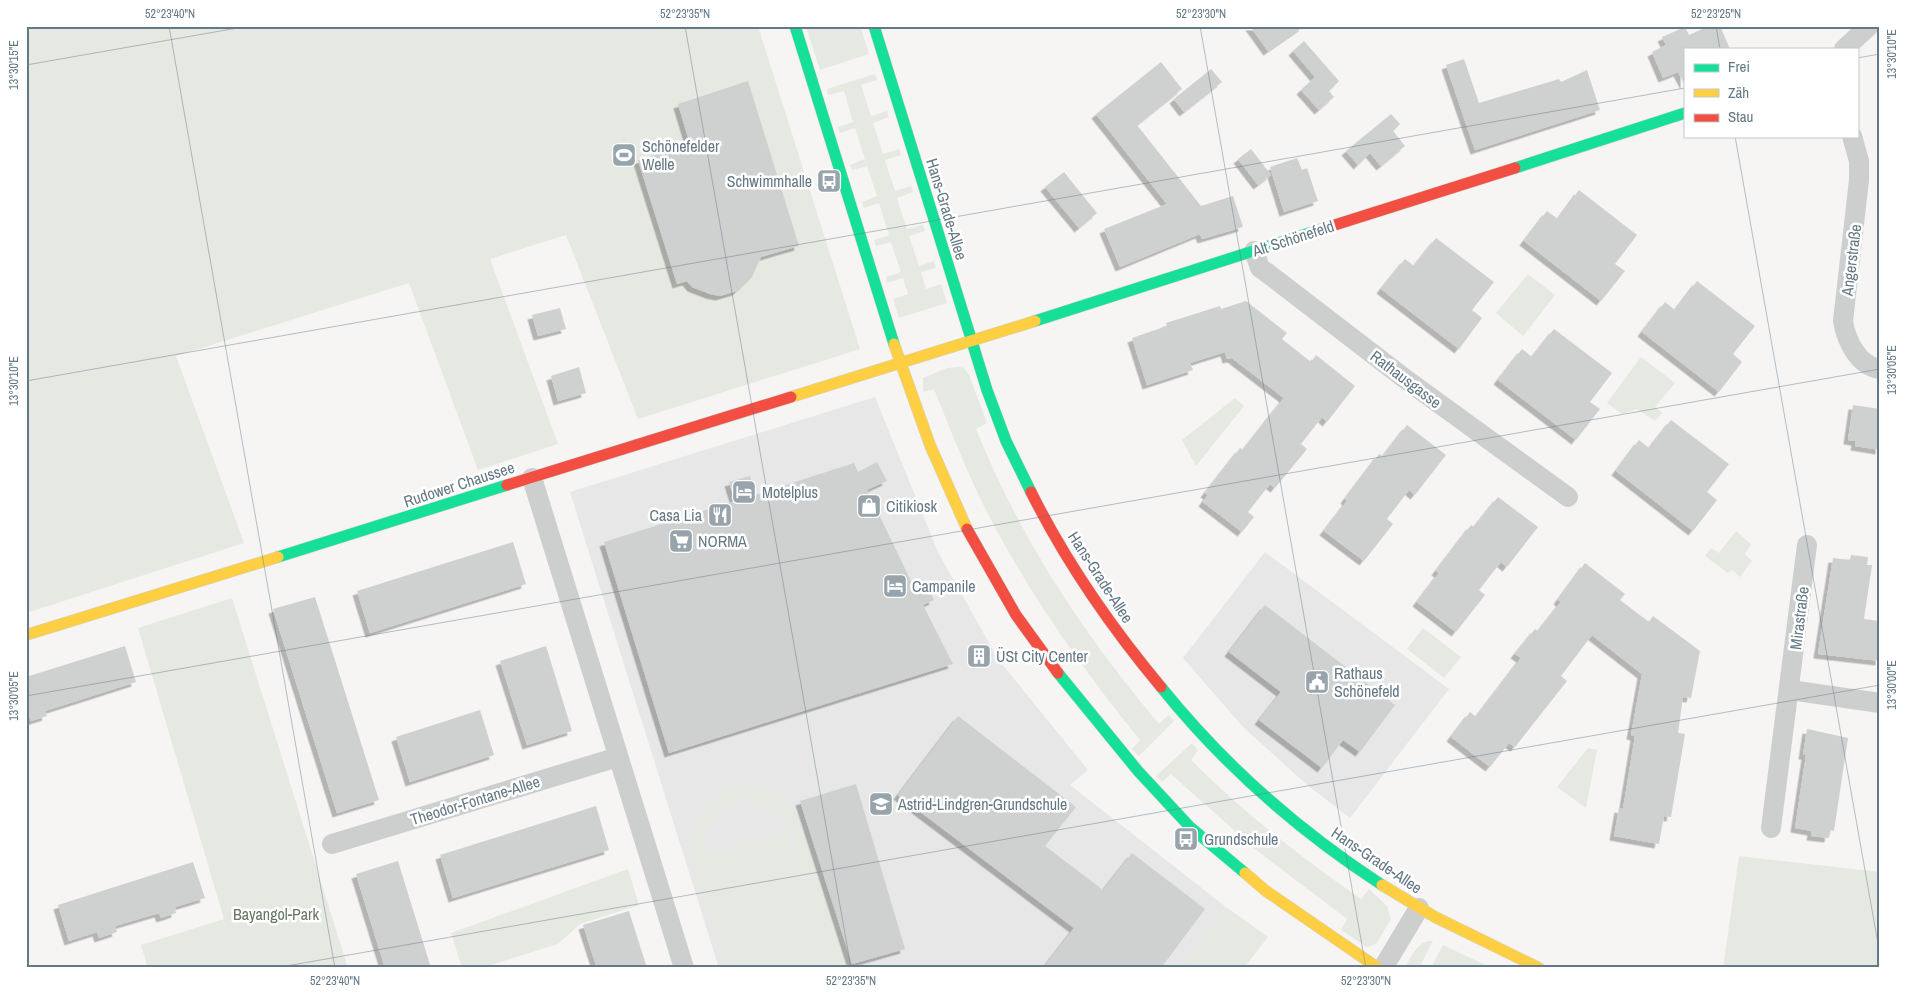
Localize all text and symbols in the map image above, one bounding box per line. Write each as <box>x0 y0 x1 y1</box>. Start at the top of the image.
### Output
text: 52°23'40"N <box>145 6 195 22</box>
text: 52°23'35"N <box>660 6 710 22</box>
text: 52°23'30"N <box>1176 6 1226 22</box>
text: 52°23'25"N <box>1691 6 1741 22</box>
text: 13°30'10"E <box>1884 29 1900 79</box>
text: 13°30'15"E <box>6 40 22 90</box>
legend <box>1684 48 1858 138</box>
text: Frei <box>1728 56 1750 77</box>
text: Zäh <box>1728 82 1749 103</box>
text: Stau <box>1728 106 1753 127</box>
place label: Schönefelder Welle <box>642 135 720 175</box>
sports icon: Schönefelder Welle <box>611 142 637 168</box>
street label: Hans-Grade-Allee <box>921 156 973 262</box>
bus stop icon: Schwimmhalle <box>816 168 842 194</box>
place label: Schwimmhalle <box>727 170 812 192</box>
street label: Alt Schönefeld <box>1248 214 1337 262</box>
street label: Angerstraße <box>1836 223 1866 298</box>
street label: Rathausgasse <box>1366 345 1446 413</box>
text: 13°30'05"E <box>1884 345 1900 395</box>
text: 13°30'10"E <box>6 356 22 406</box>
street label: Rudower Chaussee <box>401 456 517 512</box>
hotel icon: Motelplus <box>731 479 757 505</box>
place label: Motelplus <box>762 481 818 503</box>
shop icon: Citikiosk <box>856 493 882 519</box>
place label: Citikiosk <box>886 495 937 517</box>
restaurant icon: Casa Lia <box>707 502 733 528</box>
place label: Casa Lia <box>649 504 703 526</box>
street label: Hans-Grade-Allee <box>1063 527 1139 627</box>
supermarket icon: NORMA <box>668 528 694 554</box>
place label: NORMA <box>698 530 747 552</box>
hotel icon: Campanile <box>882 573 908 599</box>
place label: Campanile <box>912 575 975 597</box>
street label: Mirastraße <box>1784 585 1814 651</box>
building icon: ÜSt City Center <box>966 643 992 669</box>
place label: ÜSt City Center <box>996 645 1089 667</box>
text: 13°30'00"E <box>1884 660 1900 710</box>
place label: Rathaus Schönefeld <box>1334 662 1400 702</box>
public building icon: Rathaus Schönefeld <box>1304 669 1330 695</box>
text: 13°30'05"E <box>6 671 22 721</box>
street label: Theodor-Fontane-Allee <box>408 770 542 830</box>
school or university icon: Astrid-Lindgren-Grundschule <box>868 791 894 817</box>
place label: Astrid-Lindgren-Grundschule <box>897 793 1067 815</box>
street label: Hans-Grade-Allee <box>1327 822 1427 898</box>
bus stop icon: Grundschule <box>1173 826 1199 852</box>
place label: Grundschule <box>1204 828 1278 850</box>
park label: Bayangol-Park <box>233 903 319 925</box>
text: 52°23'40"N <box>310 973 360 989</box>
text: 52°23'35"N <box>826 973 876 989</box>
text: 52°23'30"N <box>1341 973 1391 989</box>

